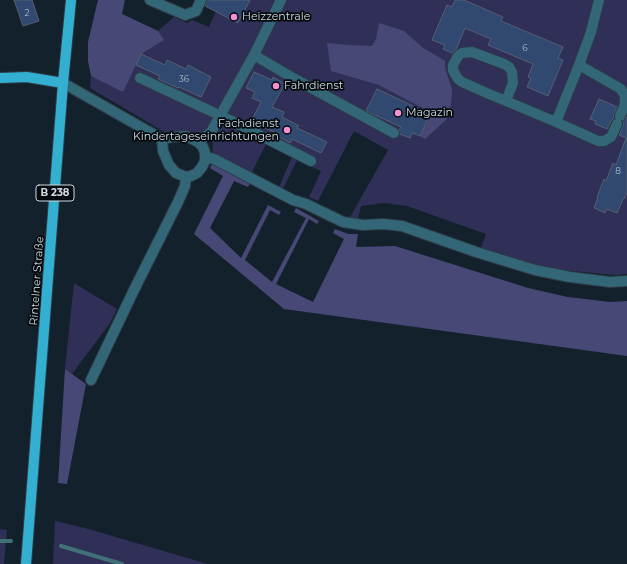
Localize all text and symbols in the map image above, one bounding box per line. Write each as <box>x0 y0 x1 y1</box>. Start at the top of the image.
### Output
house number: 2 <box>24 8 30 18</box>
place label: Heizzentrale <box>242 10 310 24</box>
marker: Heizzentrale <box>229 12 239 22</box>
house number: 6 <box>522 43 528 53</box>
house number: 36 <box>179 74 189 84</box>
place label: Fahrdienst <box>284 79 343 93</box>
marker: Fahrdienst <box>271 81 281 91</box>
place label: Magazin <box>406 106 453 120</box>
marker: Magazin <box>393 108 403 118</box>
place label: Fachdienst Kindertageseinrichtungen <box>133 117 279 143</box>
marker: Fachdienst Kindertageseinrichtungen <box>282 125 292 135</box>
house number: 8 <box>615 166 621 176</box>
road number: B 238 <box>36 185 74 201</box>
street label: Rintelner Straße <box>27 236 47 326</box>

